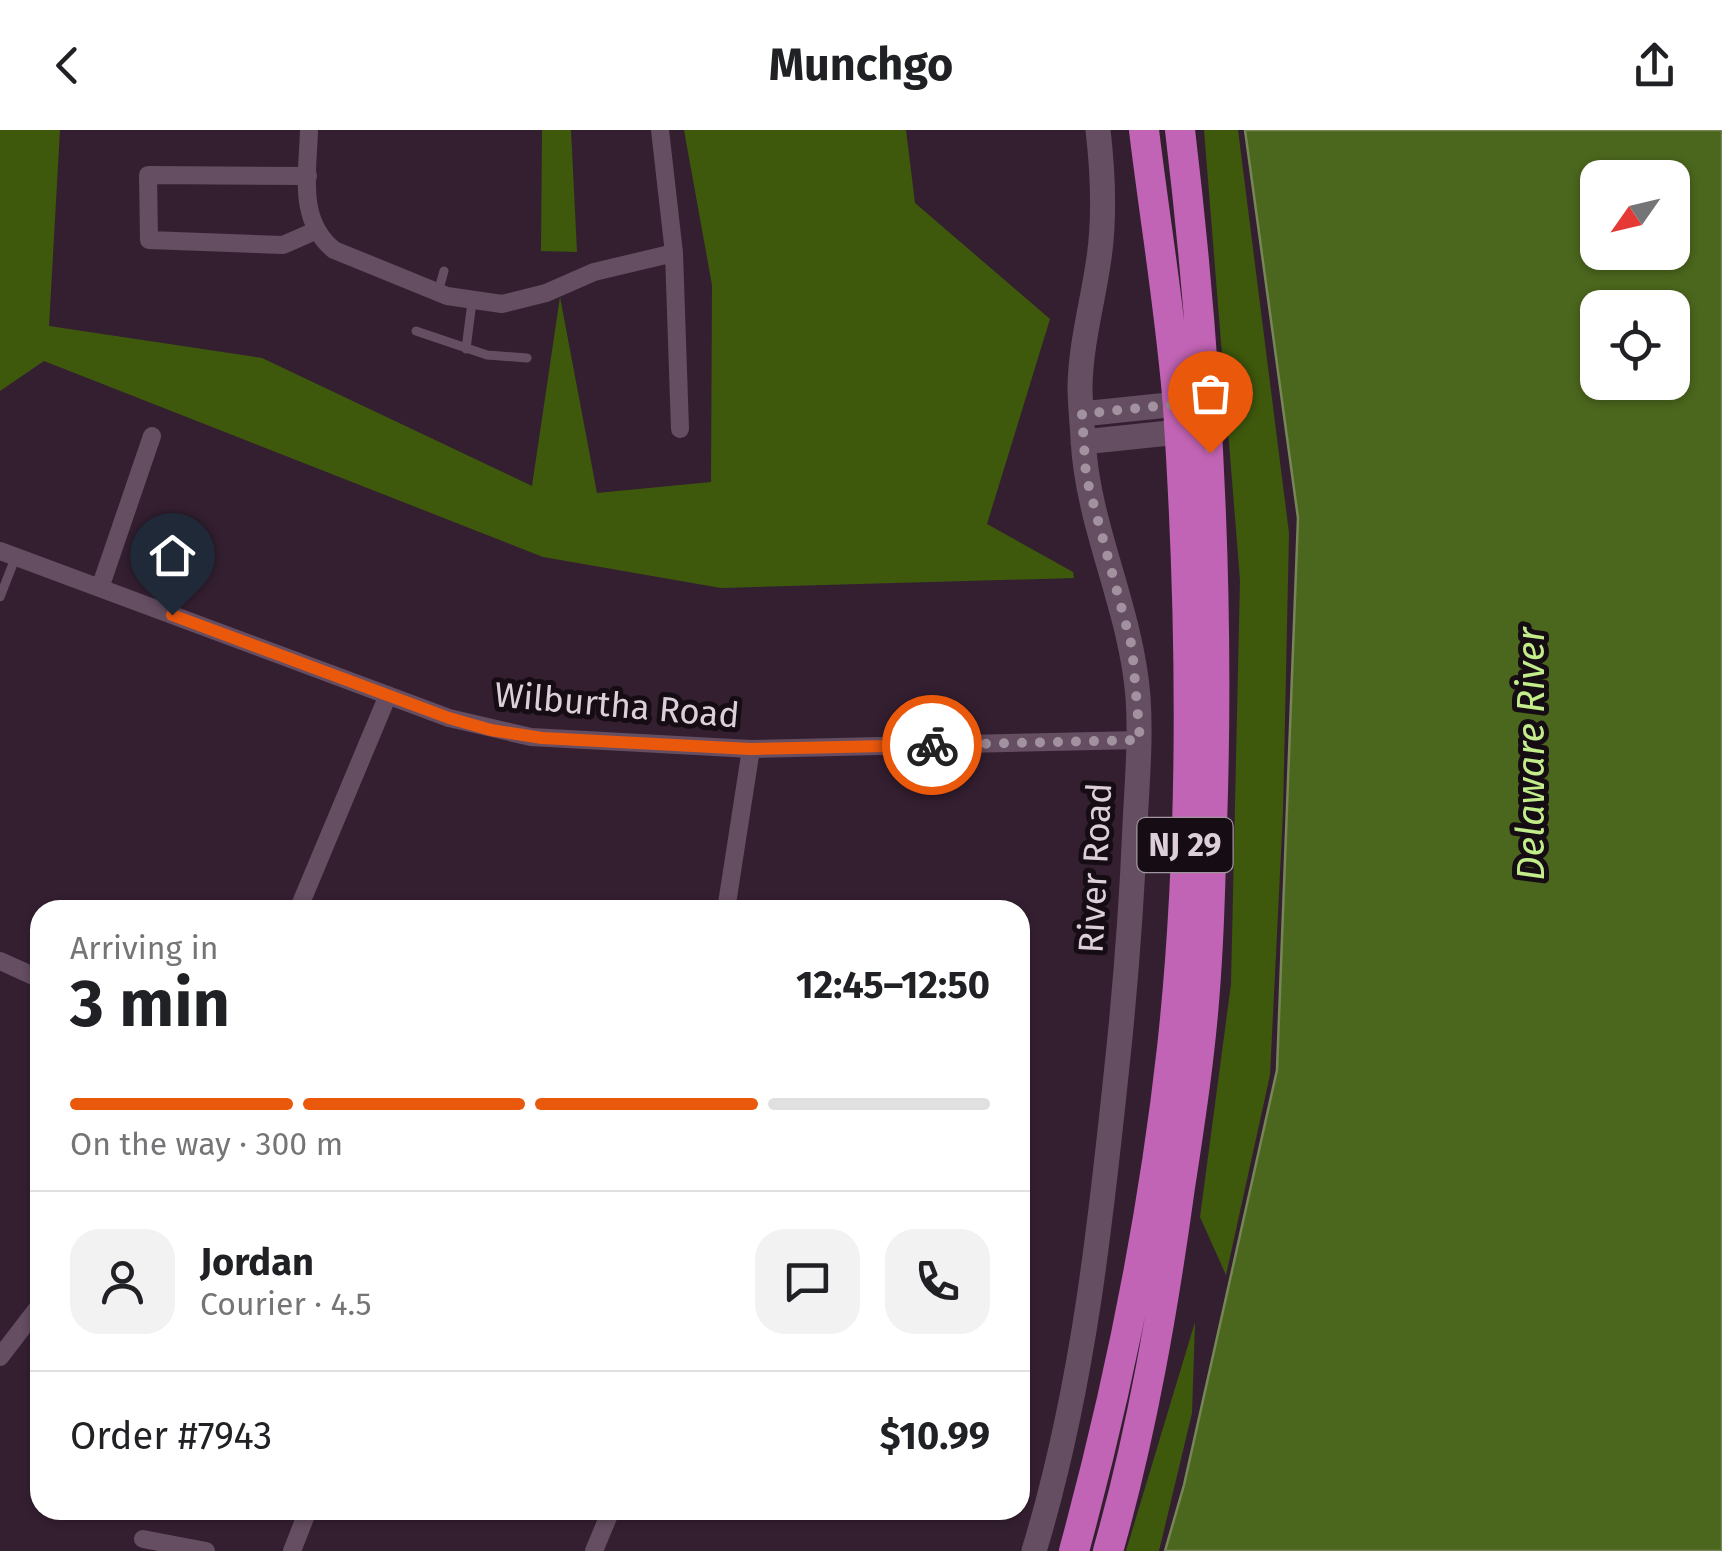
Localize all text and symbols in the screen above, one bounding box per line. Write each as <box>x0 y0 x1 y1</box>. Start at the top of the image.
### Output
icon: back <box>40 38 95 93</box>
text: Munchgo <box>769 38 953 92</box>
icon: share <box>1627 38 1682 93</box>
north arrow <box>1580 160 1690 270</box>
map controls <box>1580 160 1690 400</box>
button: locate <box>1580 290 1690 400</box>
pin <box>1168 351 1253 454</box>
icon: bag <box>1183 366 1238 421</box>
pin <box>130 513 215 616</box>
icon: home <box>145 528 200 583</box>
water label: Delaware River <box>1508 626 1554 881</box>
street label: Wilburtha Road <box>493 673 741 737</box>
courier <box>882 695 982 795</box>
icon: bike <box>905 718 960 773</box>
street label: River Road <box>1070 782 1120 954</box>
road number: NJ 29 <box>1138 818 1232 872</box>
text: Arriving in <box>70 929 218 967</box>
text: 12:45–12:50 <box>796 962 990 1008</box>
text: 3 min <box>70 965 230 1043</box>
text: On the way · 300 m <box>70 1125 343 1163</box>
button: person <box>70 1229 175 1334</box>
button: chat <box>755 1229 860 1334</box>
button: phone <box>885 1229 990 1334</box>
text: Jordan <box>200 1239 314 1285</box>
text: Courier · 4.5 <box>200 1285 371 1323</box>
text: Order #7943 <box>70 1413 272 1459</box>
text: $10.99 <box>880 1413 990 1459</box>

